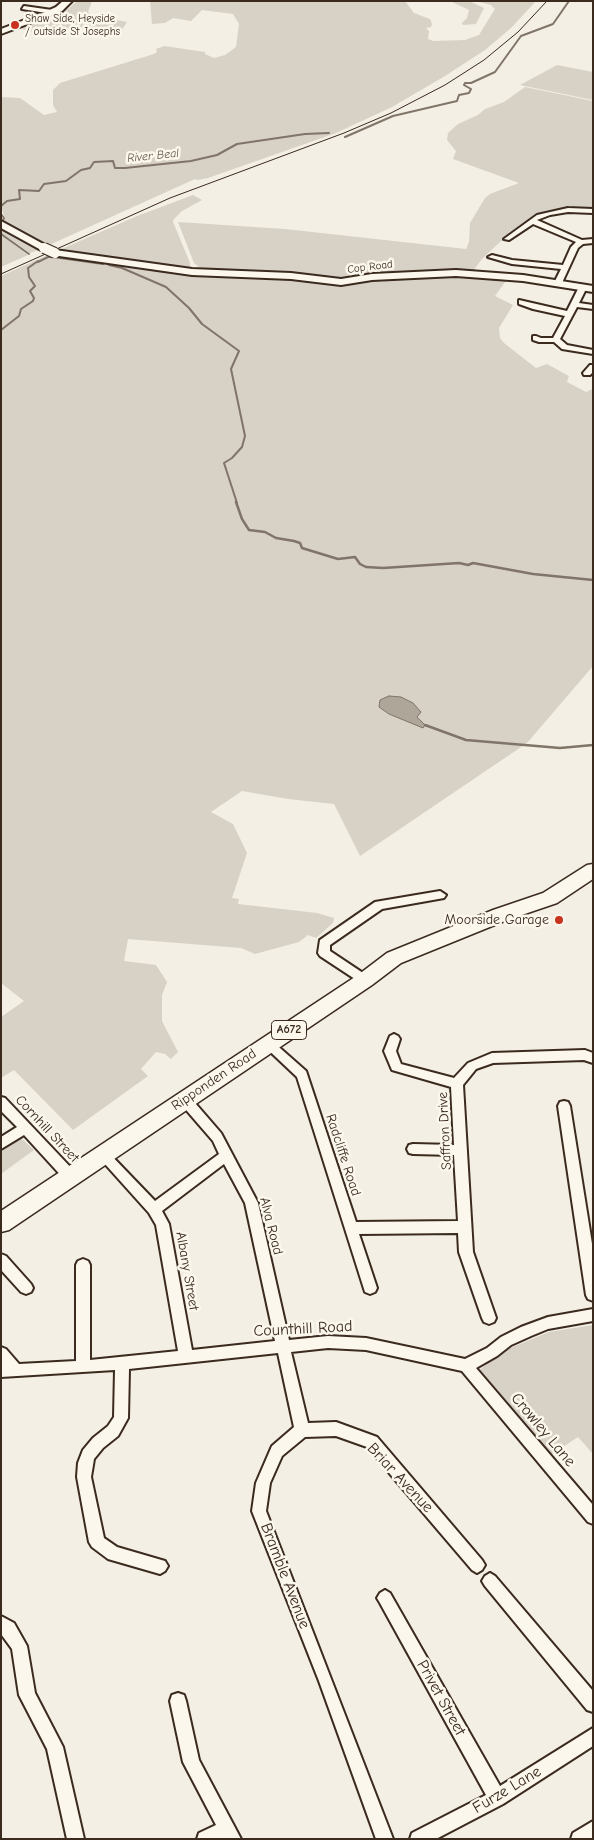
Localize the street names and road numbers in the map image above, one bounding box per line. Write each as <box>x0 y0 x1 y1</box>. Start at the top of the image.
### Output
street label: Cop Road <box>346 258 394 276</box>
road number: A672 <box>272 1020 306 1040</box>
street label: Ripponden Road <box>168 1045 260 1115</box>
street label: Cornhill Street <box>12 1092 82 1166</box>
street label: Saffron Drive <box>435 1092 455 1170</box>
street label: Radcliffe Road <box>322 1112 364 1198</box>
street label: Alva Road <box>256 1195 286 1257</box>
street label: Albany Street <box>172 1230 202 1312</box>
street label: Counthill Road <box>253 1317 353 1341</box>
street label: Crowley Lane <box>507 1389 579 1471</box>
street label: Briar Avenue <box>363 1439 437 1517</box>
street label: Bramble Avenue <box>256 1520 314 1632</box>
street label: Privet Street <box>412 1657 470 1739</box>
street label: Furze Lane <box>469 1762 545 1818</box>

